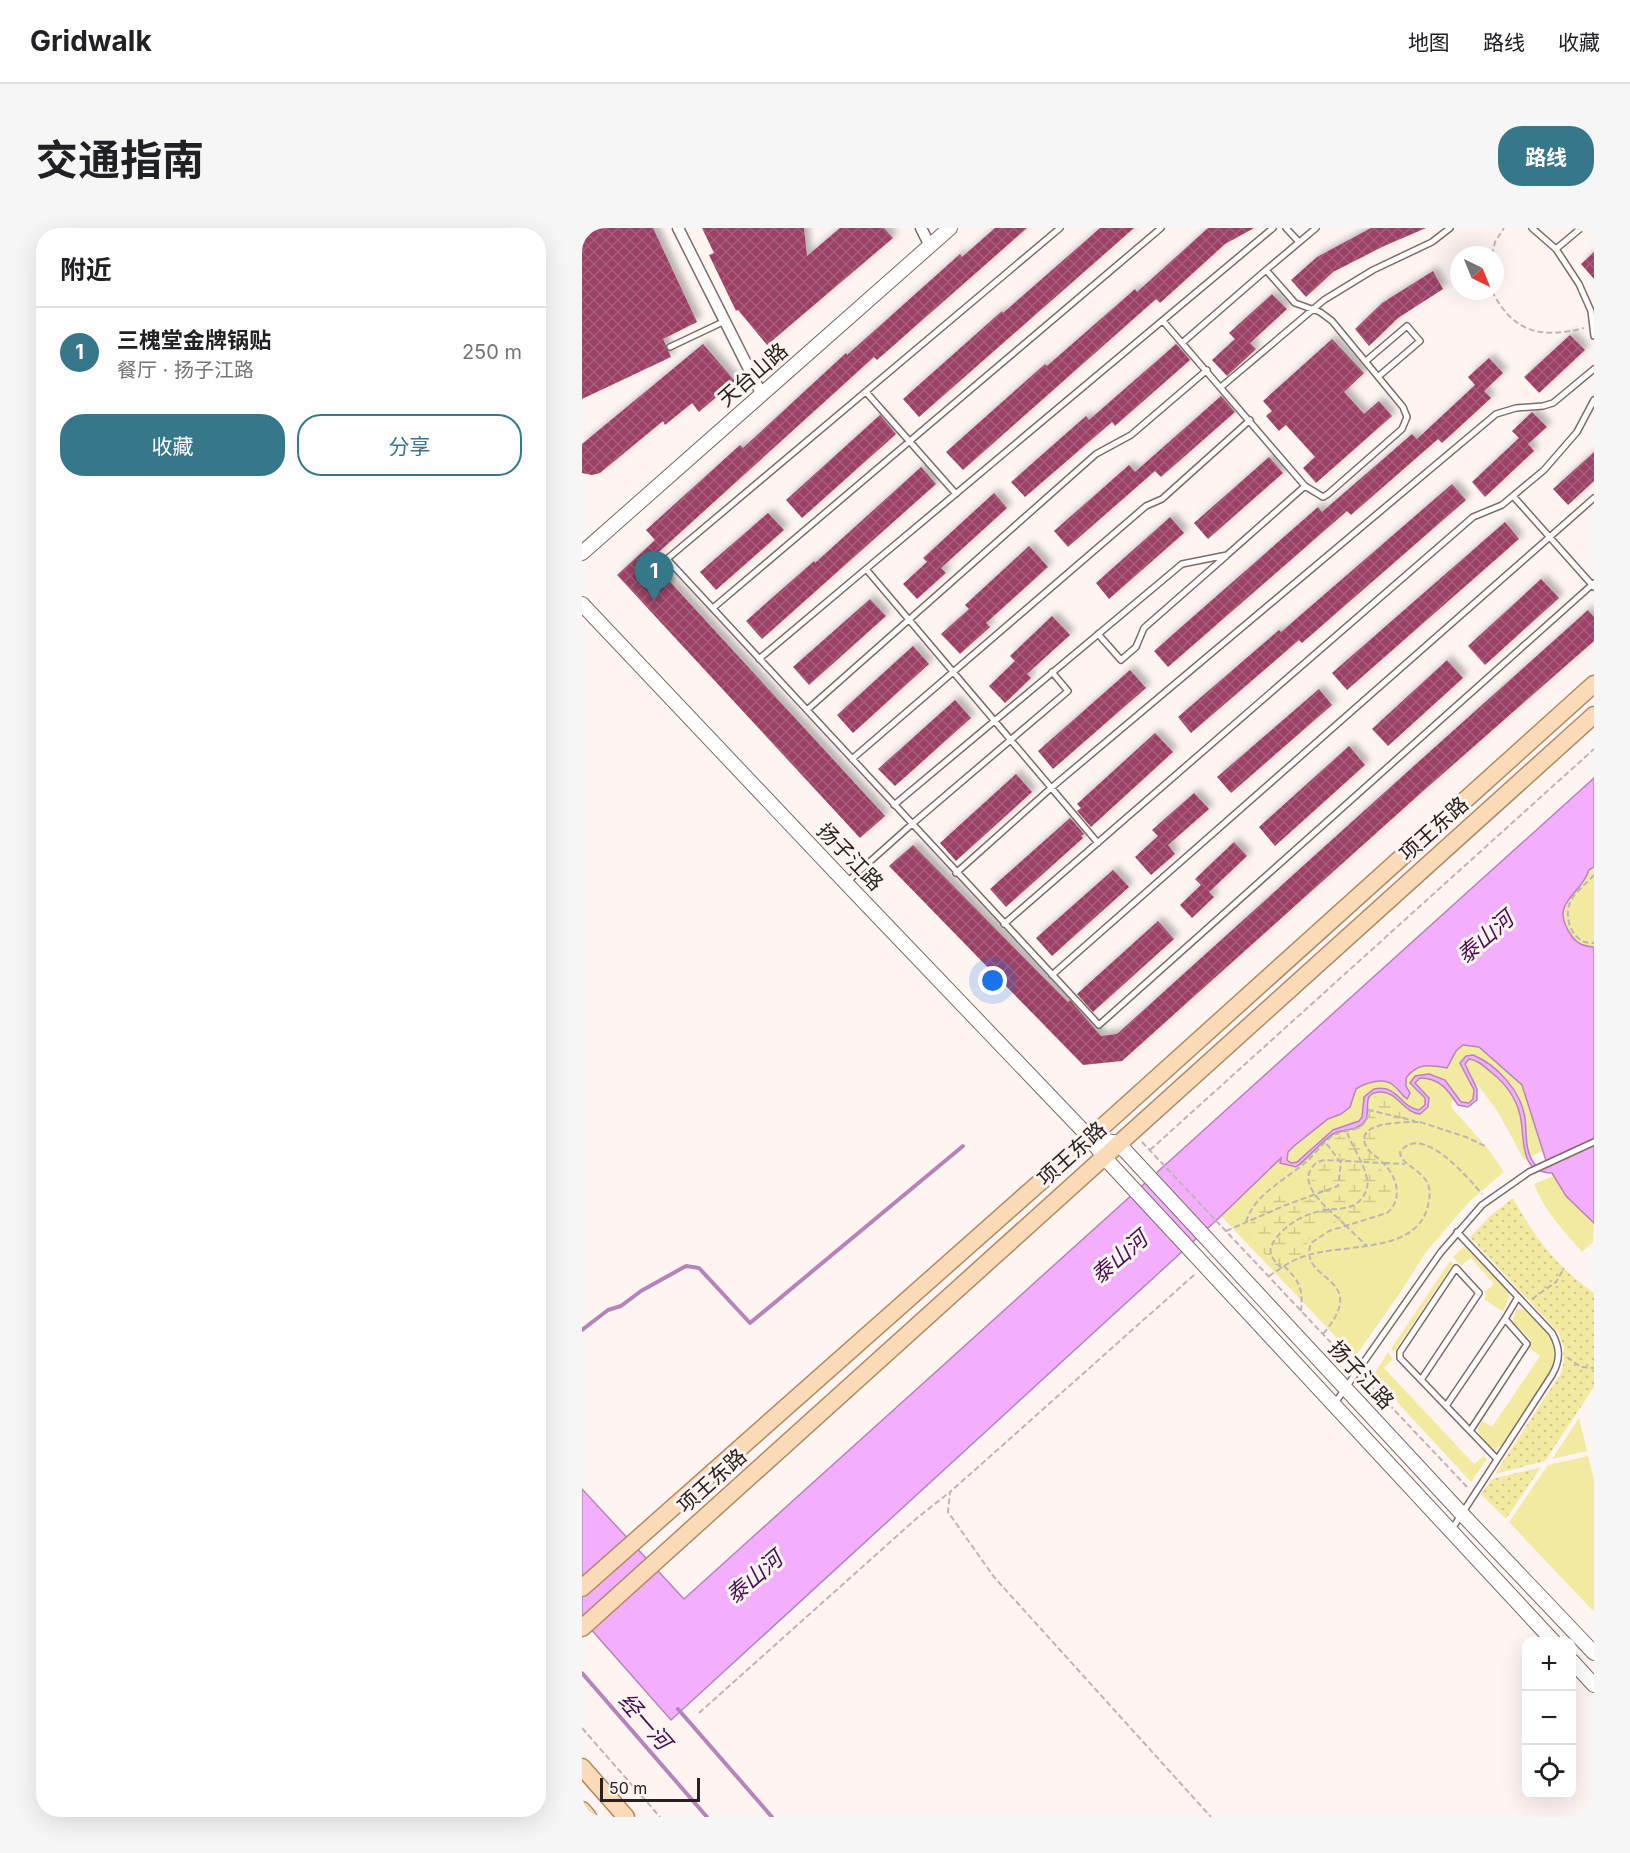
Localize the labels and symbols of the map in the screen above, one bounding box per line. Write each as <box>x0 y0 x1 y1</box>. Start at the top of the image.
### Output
north arrow <box>1450 246 1504 300</box>
street label: 天台山路 <box>713 338 793 412</box>
pin: 1 <box>634 552 674 601</box>
street label: 项王东路 <box>1394 791 1473 866</box>
street label: 扬子江路 <box>812 818 889 896</box>
water label: 泰山河 <box>1452 903 1521 968</box>
your location <box>978 966 1007 995</box>
street label: 项王东路 <box>1032 1116 1111 1191</box>
water label: 泰山河 <box>1086 1223 1155 1288</box>
street label: 扬子江路 <box>1324 1335 1399 1414</box>
street label: 项王东路 <box>672 1443 751 1518</box>
water label: 泰山河 <box>721 1543 790 1608</box>
water label: 经一河 <box>614 1688 679 1757</box>
scale bar <box>600 1775 700 1802</box>

